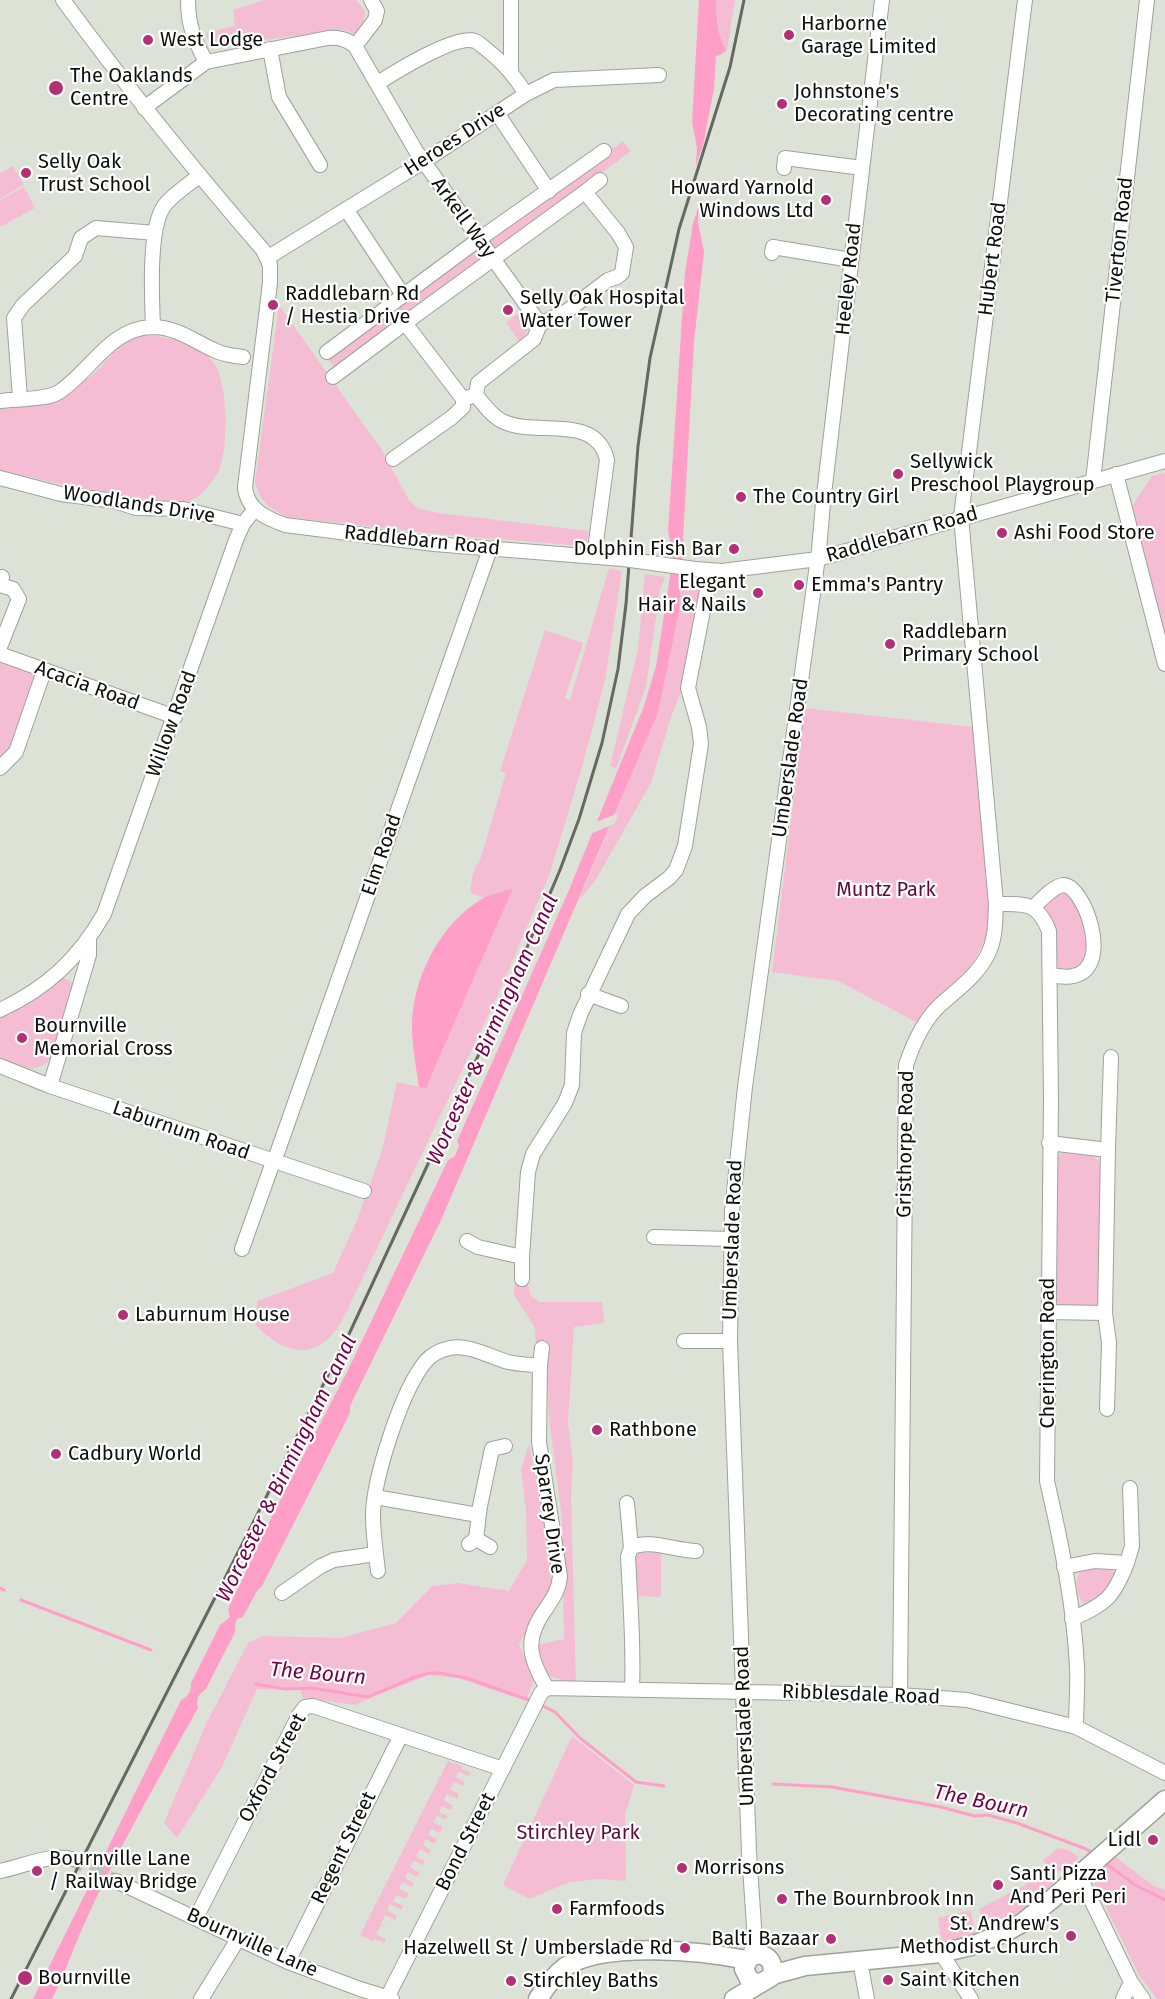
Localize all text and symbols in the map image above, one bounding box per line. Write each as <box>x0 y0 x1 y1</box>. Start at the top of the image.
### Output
place label: Harborne Garage Limited <box>801 12 937 59</box>
place label: West Lodge <box>160 28 263 52</box>
marker: Harborne Garage Limited <box>782 28 796 42</box>
marker: West Lodge <box>141 33 155 47</box>
place label: The Oaklands Centre <box>70 64 193 111</box>
marker: The Oaklands Centre <box>47 79 65 97</box>
place label: Johnstone's Decorating centre <box>794 80 954 127</box>
marker: Johnstone's Decorating centre <box>775 97 789 111</box>
street label: Heroes Drive <box>400 98 510 182</box>
place label: Selly Oak Trust School <box>38 150 150 197</box>
marker: Selly Oak Trust School <box>19 166 33 180</box>
street label: Arkell Way <box>426 173 500 263</box>
place label: Howard Yarnold Windows Ltd <box>670 176 814 223</box>
street label: Tiverton Road <box>1101 176 1139 304</box>
marker: Howard Yarnold Windows Ltd <box>819 193 833 207</box>
street label: Hubert Road <box>974 201 1012 317</box>
street label: Heeley Road <box>831 221 867 337</box>
place label: Raddlebarn Rd / Hestia Drive <box>285 282 419 329</box>
place label: Selly Oak Hospital Water Tower <box>520 286 684 333</box>
marker: Raddlebarn Rd / Hestia Drive <box>266 298 280 312</box>
marker: Selly Oak Hospital Water Tower <box>501 303 515 317</box>
place label: Sellywick Preschool Playgroup <box>910 450 1095 497</box>
marker: Sellywick Preschool Playgroup <box>891 467 905 481</box>
street label: Woodlands Drive <box>61 481 217 529</box>
place label: The Country Girl <box>753 485 899 509</box>
marker: The Country Girl <box>734 490 748 504</box>
street label: Raddlebarn Road <box>823 502 981 568</box>
street label: Raddlebarn Road <box>343 521 501 561</box>
place label: Ashi Food Store <box>1014 521 1155 545</box>
marker: Ashi Food Store <box>995 526 1009 540</box>
place label: Dolphin Fish Bar <box>573 537 722 561</box>
marker: Dolphin Fish Bar <box>727 542 741 556</box>
place label: Elegant Hair & Nails <box>638 570 746 617</box>
place label: Emma's Pantry <box>811 573 943 597</box>
marker: Emma's Pantry <box>792 578 806 592</box>
marker: Elegant Hair & Nails <box>751 586 765 600</box>
place label: Raddlebarn Primary School <box>902 620 1039 667</box>
marker: Raddlebarn Primary School <box>883 637 897 651</box>
street label: Acacia Road <box>32 656 142 716</box>
street label: Willow Road <box>142 668 202 780</box>
street label: Umberslade Road <box>768 677 814 839</box>
street label: Elm Road <box>357 811 407 899</box>
park label: Muntz Park <box>836 878 936 902</box>
water label: Worcester & Birmingham Canal <box>422 891 564 1169</box>
place label: Bournville Memorial Cross <box>34 1014 173 1061</box>
marker: Bournville Memorial Cross <box>15 1031 29 1045</box>
street label: Gristhorpe Road <box>893 1070 919 1218</box>
street label: Laburnum Road <box>109 1096 253 1166</box>
street label: Umberslade Road <box>718 1159 748 1321</box>
street label: Cherington Road <box>1036 1278 1060 1428</box>
place label: Laburnum House <box>135 1303 290 1327</box>
marker: Laburnum House <box>116 1308 130 1322</box>
water label: Worcester & Birmingham Canal <box>211 1331 363 1607</box>
place label: Rathbone <box>609 1418 697 1442</box>
marker: Rathbone <box>590 1423 604 1437</box>
place label: Cadbury World <box>68 1442 202 1466</box>
marker: Cadbury World <box>49 1447 63 1461</box>
street label: Sparrey Drive <box>529 1452 569 1576</box>
street label: Umberslade Road <box>730 1645 760 1807</box>
water label: The Bourn <box>269 1657 367 1691</box>
street label: Ribblesdale Road <box>782 1680 940 1710</box>
street label: Oxford Street <box>234 1709 312 1827</box>
water label: The Bourn <box>931 1780 1031 1824</box>
street label: Regent Street <box>306 1788 382 1908</box>
street label: Bond Street <box>431 1789 501 1895</box>
park label: Stirchley Park <box>516 1821 640 1845</box>
place label: Lidl <box>1108 1828 1141 1852</box>
marker: Lidl <box>1146 1833 1160 1847</box>
place label: Bournville Lane / Railway Bridge <box>49 1847 197 1894</box>
place label: Morrisons <box>694 1856 784 1880</box>
marker: Morrisons <box>675 1861 689 1875</box>
place label: Santi Pizza And Peri Peri <box>1010 1862 1126 1909</box>
marker: Bournville Lane / Railway Bridge <box>30 1864 44 1878</box>
marker: Santi Pizza And Peri Peri <box>991 1878 1005 1892</box>
place label: The Bournbrook Inn <box>794 1887 974 1911</box>
marker: The Bournbrook Inn <box>775 1892 789 1906</box>
place label: Farmfoods <box>569 1897 665 1921</box>
marker: Farmfoods <box>550 1902 564 1916</box>
street label: Bournville Lane <box>183 1903 321 1983</box>
place label: St. Andrew's Methodist Church <box>900 1912 1059 1959</box>
place label: Balti Bazaar <box>711 1927 819 1951</box>
marker: St. Andrew's Methodist Church <box>1064 1929 1078 1943</box>
marker: Balti Bazaar <box>824 1932 838 1946</box>
place label: Hazelwell St / Umberslade Rd <box>403 1936 673 1960</box>
marker: Hazelwell St / Umberslade Rd <box>678 1941 692 1955</box>
place label: Bournville <box>38 1966 131 1990</box>
place label: Saint Kitchen <box>900 1968 1020 1992</box>
marker: Bournville <box>16 1969 34 1987</box>
place label: Stirchley Baths <box>523 1969 658 1993</box>
marker: Saint Kitchen <box>881 1973 895 1987</box>
marker: Stirchley Baths <box>504 1974 518 1988</box>

